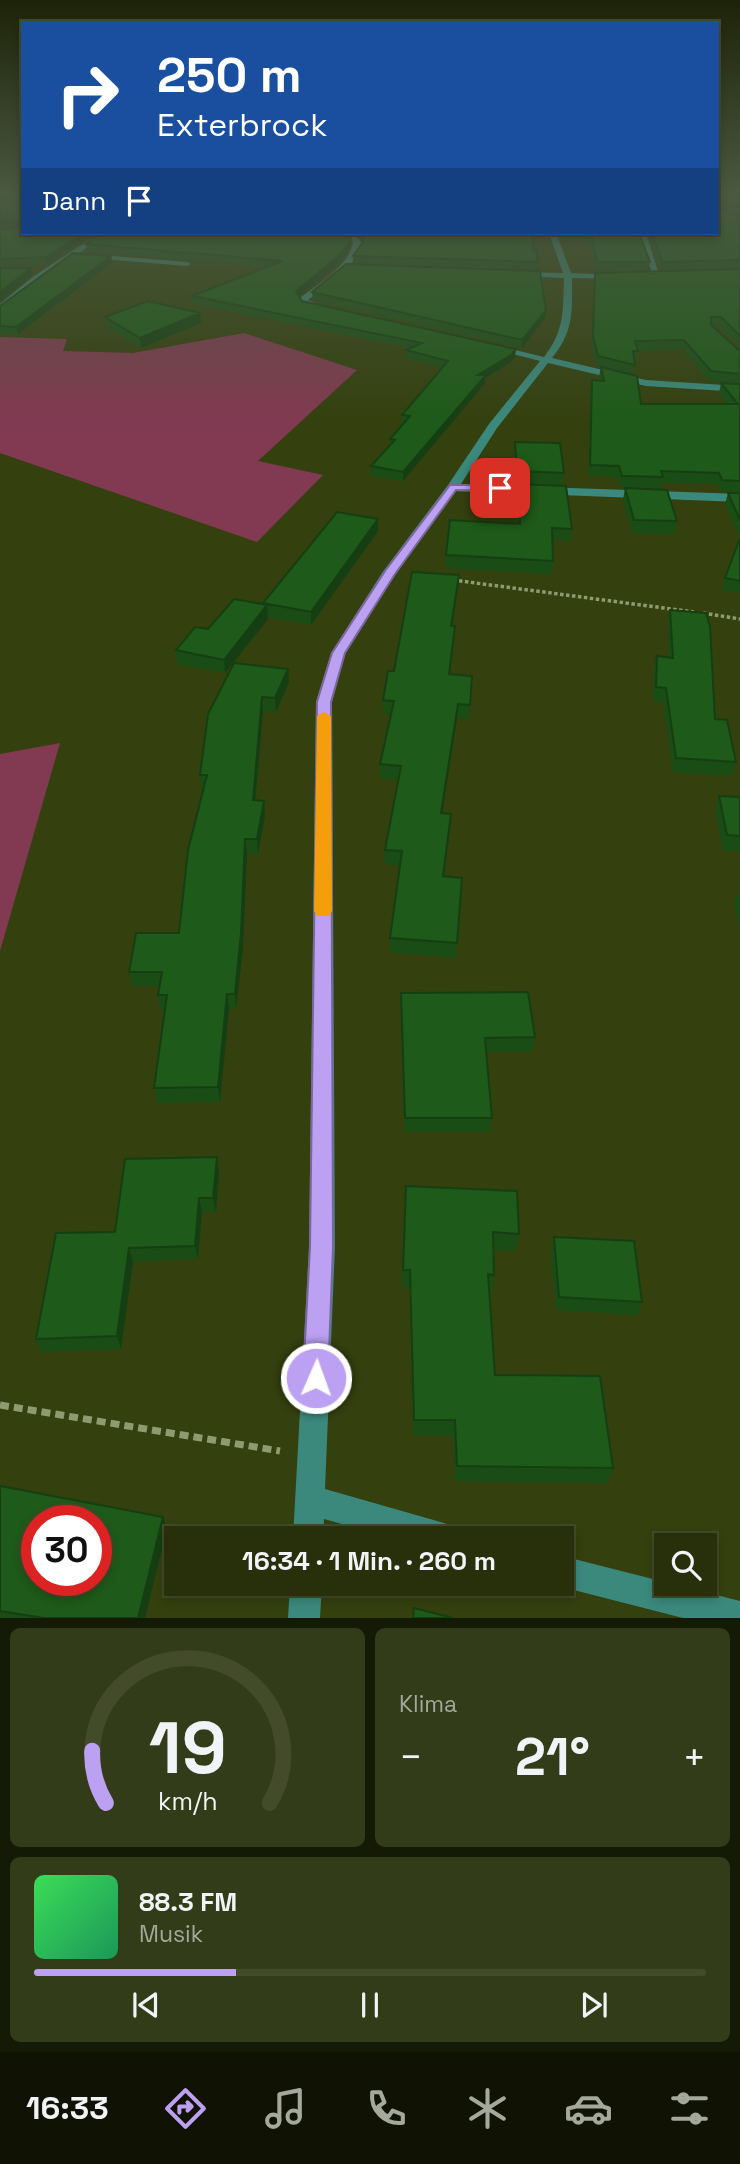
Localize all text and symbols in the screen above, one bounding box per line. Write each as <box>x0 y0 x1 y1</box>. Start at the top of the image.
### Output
text: 250 m <box>157 44 302 106</box>
icon: right <box>42 49 133 140</box>
text: Exterbrock <box>157 105 327 145</box>
icon: arrive <box>120 182 158 220</box>
text: Dann <box>42 184 106 218</box>
pin <box>470 458 530 518</box>
icon: arrive <box>481 469 519 507</box>
position arrow <box>279 1341 353 1415</box>
speed limit sign: 30 <box>21 1505 112 1596</box>
map controls <box>654 1533 717 1596</box>
button: search <box>654 1533 717 1596</box>
text: 16:34 · 1 Min. · 260 m <box>242 1544 496 1578</box>
text: Klima <box>399 1689 457 1719</box>
text: 19 <box>149 1702 226 1795</box>
text: 21° <box>515 1724 590 1790</box>
text: − <box>399 1733 423 1781</box>
text: + <box>682 1733 706 1781</box>
text: km/h <box>158 1785 217 1817</box>
text: 88.3 FM <box>139 1885 237 1919</box>
text: Musik <box>139 1919 203 1949</box>
icon: previous <box>127 1986 165 2024</box>
icon: pause <box>351 1986 389 2024</box>
icon: next <box>575 1986 613 2024</box>
icon: directions <box>161 2084 210 2133</box>
icon: music <box>261 2084 310 2133</box>
icon: phone <box>362 2084 411 2133</box>
icon: climate <box>463 2084 512 2133</box>
icon: car <box>564 2084 613 2133</box>
icon: filters <box>665 2084 714 2133</box>
text: 16:33 <box>26 2088 109 2128</box>

